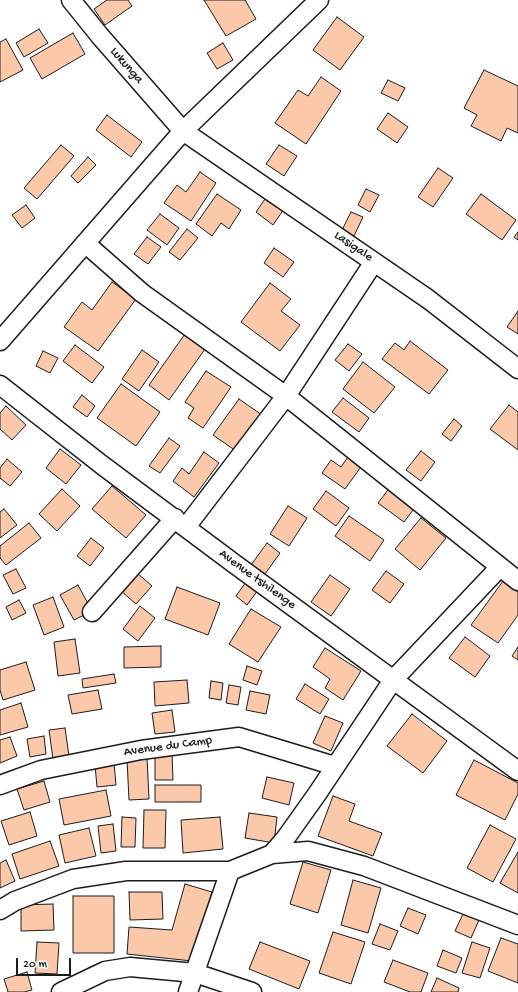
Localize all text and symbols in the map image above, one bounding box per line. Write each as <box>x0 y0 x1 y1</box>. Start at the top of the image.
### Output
street label: Lukunga <box>106 44 146 88</box>
street label: Lasigale <box>330 228 376 266</box>
street label: Avenue tshilenge <box>215 547 299 613</box>
street label: Avenue du Camp <box>123 733 213 761</box>
scale bar <box>18 950 73 976</box>
text: 20 m <box>23 958 47 972</box>

